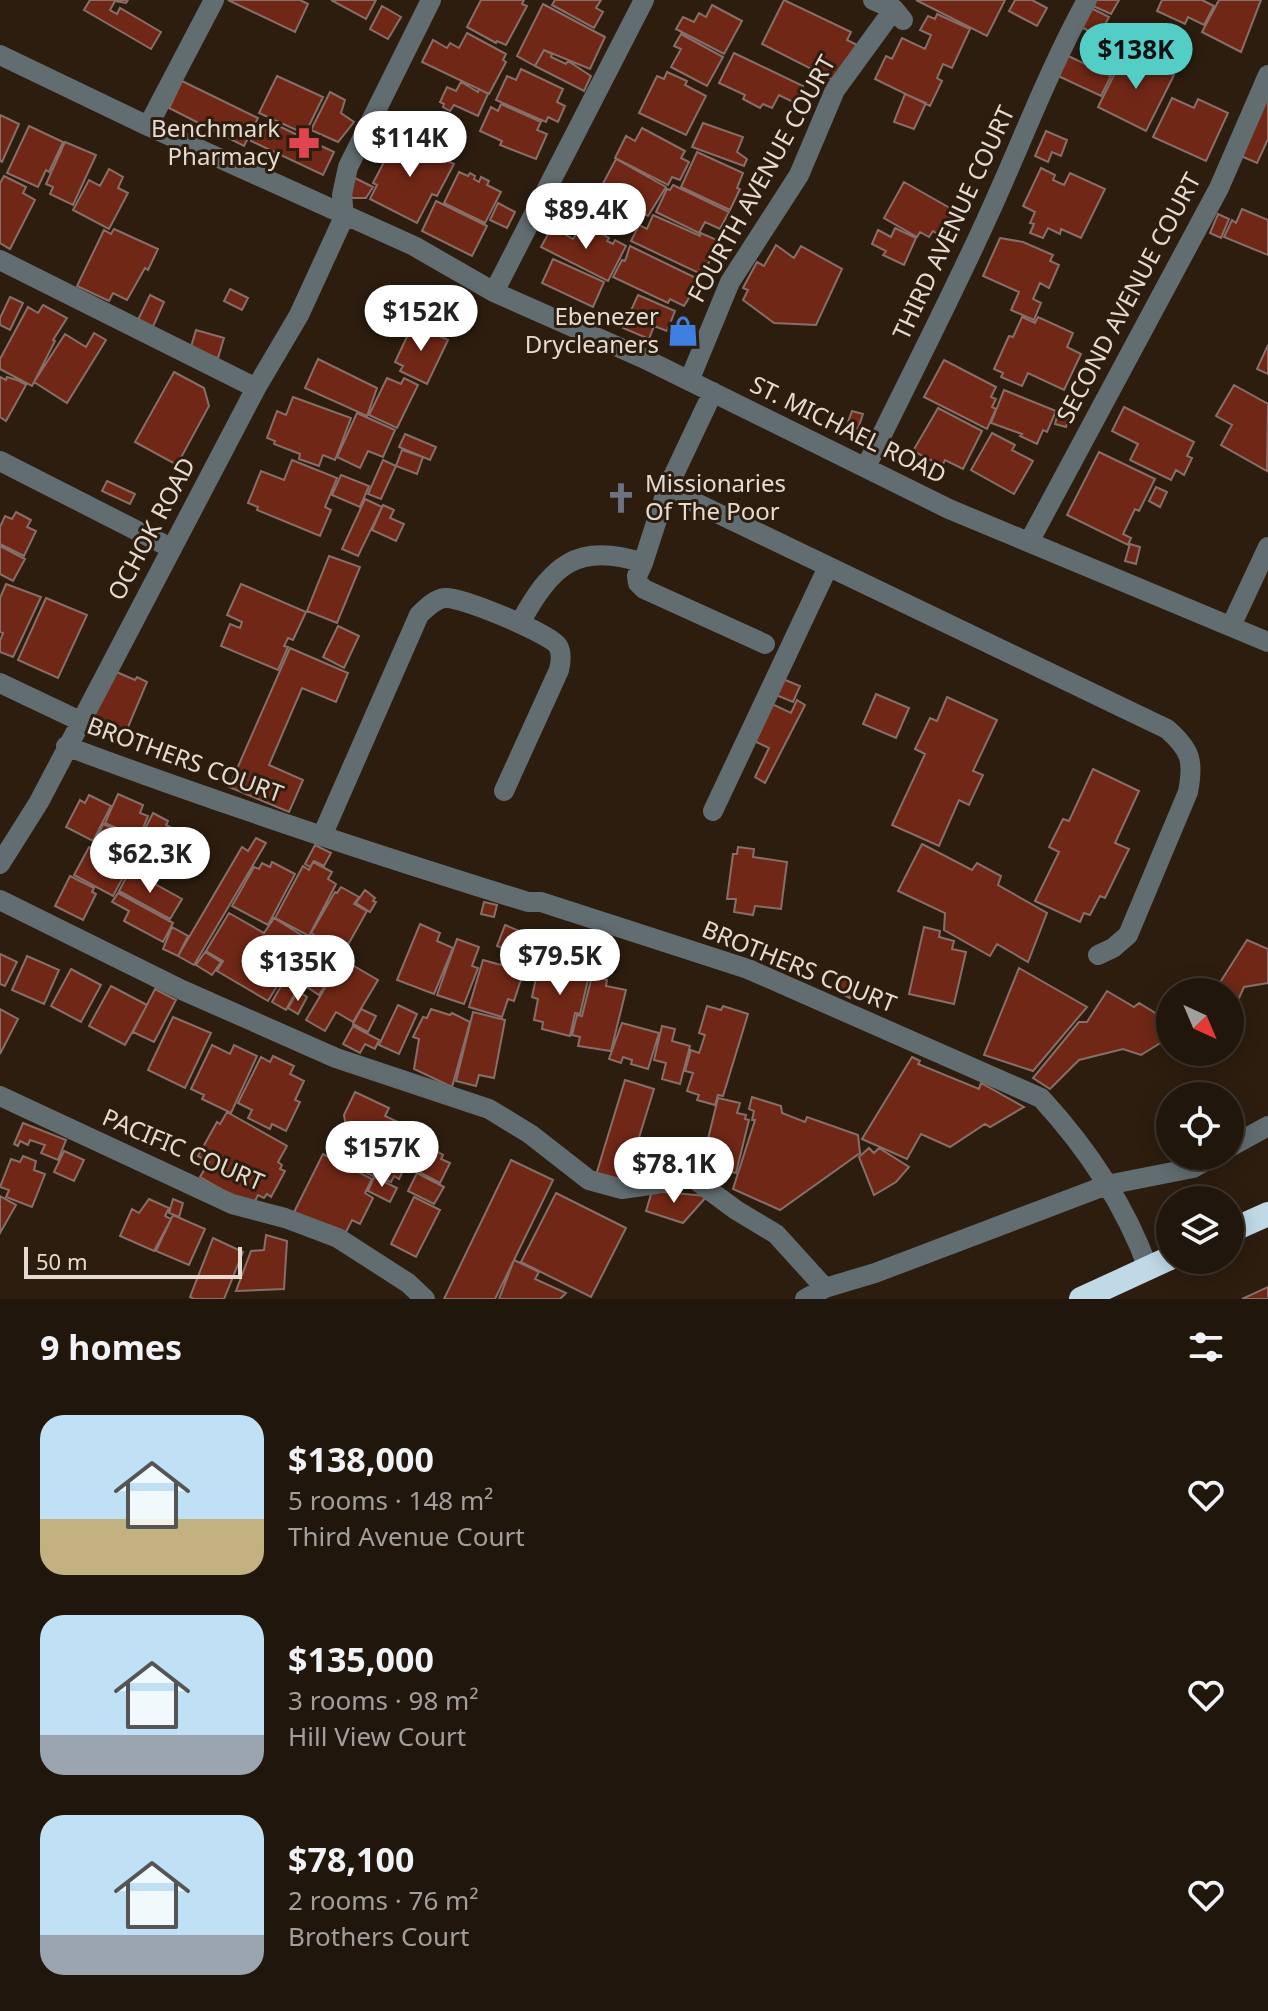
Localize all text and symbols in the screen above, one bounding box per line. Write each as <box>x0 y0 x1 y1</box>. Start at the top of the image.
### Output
pin: $138K <box>1080 23 1192 91</box>
text: $138K <box>1098 31 1174 67</box>
street label: FOURTH AVENUE COURT <box>679 48 843 308</box>
street label: THIRD AVENUE COURT <box>884 99 1022 345</box>
place label: Benchmark Pharmacy <box>151 111 281 172</box>
pin: $114K <box>354 111 466 179</box>
text: $114K <box>372 119 448 155</box>
pharmacy icon: Benchmark Pharmacy <box>287 126 321 160</box>
street label: SECOND AVENUE COURT <box>1048 166 1208 428</box>
pin: $89.4K <box>521 183 651 251</box>
text: $89.4K <box>544 191 628 227</box>
pin: $152K <box>365 285 477 353</box>
text: $152K <box>383 293 459 329</box>
place label: Ebenezer Drycleaners <box>525 299 659 360</box>
shop icon: Ebenezer Drycleaners <box>666 314 700 348</box>
street label: ST. MICHAEL ROAD <box>745 367 952 490</box>
street label: OCHOK ROAD <box>99 451 202 606</box>
place label: Missionaries Of The Poor <box>645 466 786 527</box>
church icon: Missionaries Of The Poor <box>604 481 638 515</box>
street label: BROTHERS COURT <box>83 708 289 810</box>
pin: $62.3K <box>85 827 215 895</box>
text: $62.3K <box>108 835 192 871</box>
street label: BROTHERS COURT <box>698 912 902 1020</box>
pin: $79.5K <box>495 929 625 997</box>
pin: $135K <box>242 935 354 1003</box>
text: $79.5K <box>518 937 602 973</box>
text: $135K <box>260 943 336 979</box>
north arrow <box>1156 978 1244 1066</box>
map controls <box>1156 978 1244 1274</box>
button: locate <box>1156 1082 1244 1170</box>
street label: PACIFIC COURT <box>98 1100 270 1198</box>
pin: $157K <box>326 1121 438 1189</box>
text: $157K <box>344 1129 420 1165</box>
pin: $78.1K <box>609 1137 739 1205</box>
text: $78.1K <box>632 1145 716 1181</box>
button: layers <box>1156 1186 1244 1274</box>
scale bar <box>24 1243 242 1279</box>
text: 50 m <box>36 1246 87 1276</box>
text: 9 homes <box>40 1324 182 1370</box>
icon: filters <box>1184 1325 1228 1369</box>
text: $138,000 <box>288 1436 434 1482</box>
icon: home <box>104 1447 200 1543</box>
icon: heart <box>1184 1473 1228 1517</box>
text: 5 rooms · 148 m² <box>288 1482 493 1518</box>
text: Third Avenue Court <box>288 1518 525 1554</box>
text: $135,000 <box>288 1636 434 1682</box>
icon: home <box>104 1647 200 1743</box>
icon: heart <box>1184 1673 1228 1717</box>
text: 3 rooms · 98 m² <box>288 1682 478 1718</box>
text: Hill View Court <box>288 1718 466 1754</box>
text: $78,100 <box>288 1836 414 1882</box>
icon: home <box>104 1847 200 1943</box>
icon: heart <box>1184 1873 1228 1917</box>
text: 2 rooms · 76 m² <box>288 1882 478 1918</box>
text: Brothers Court <box>288 1918 469 1954</box>

